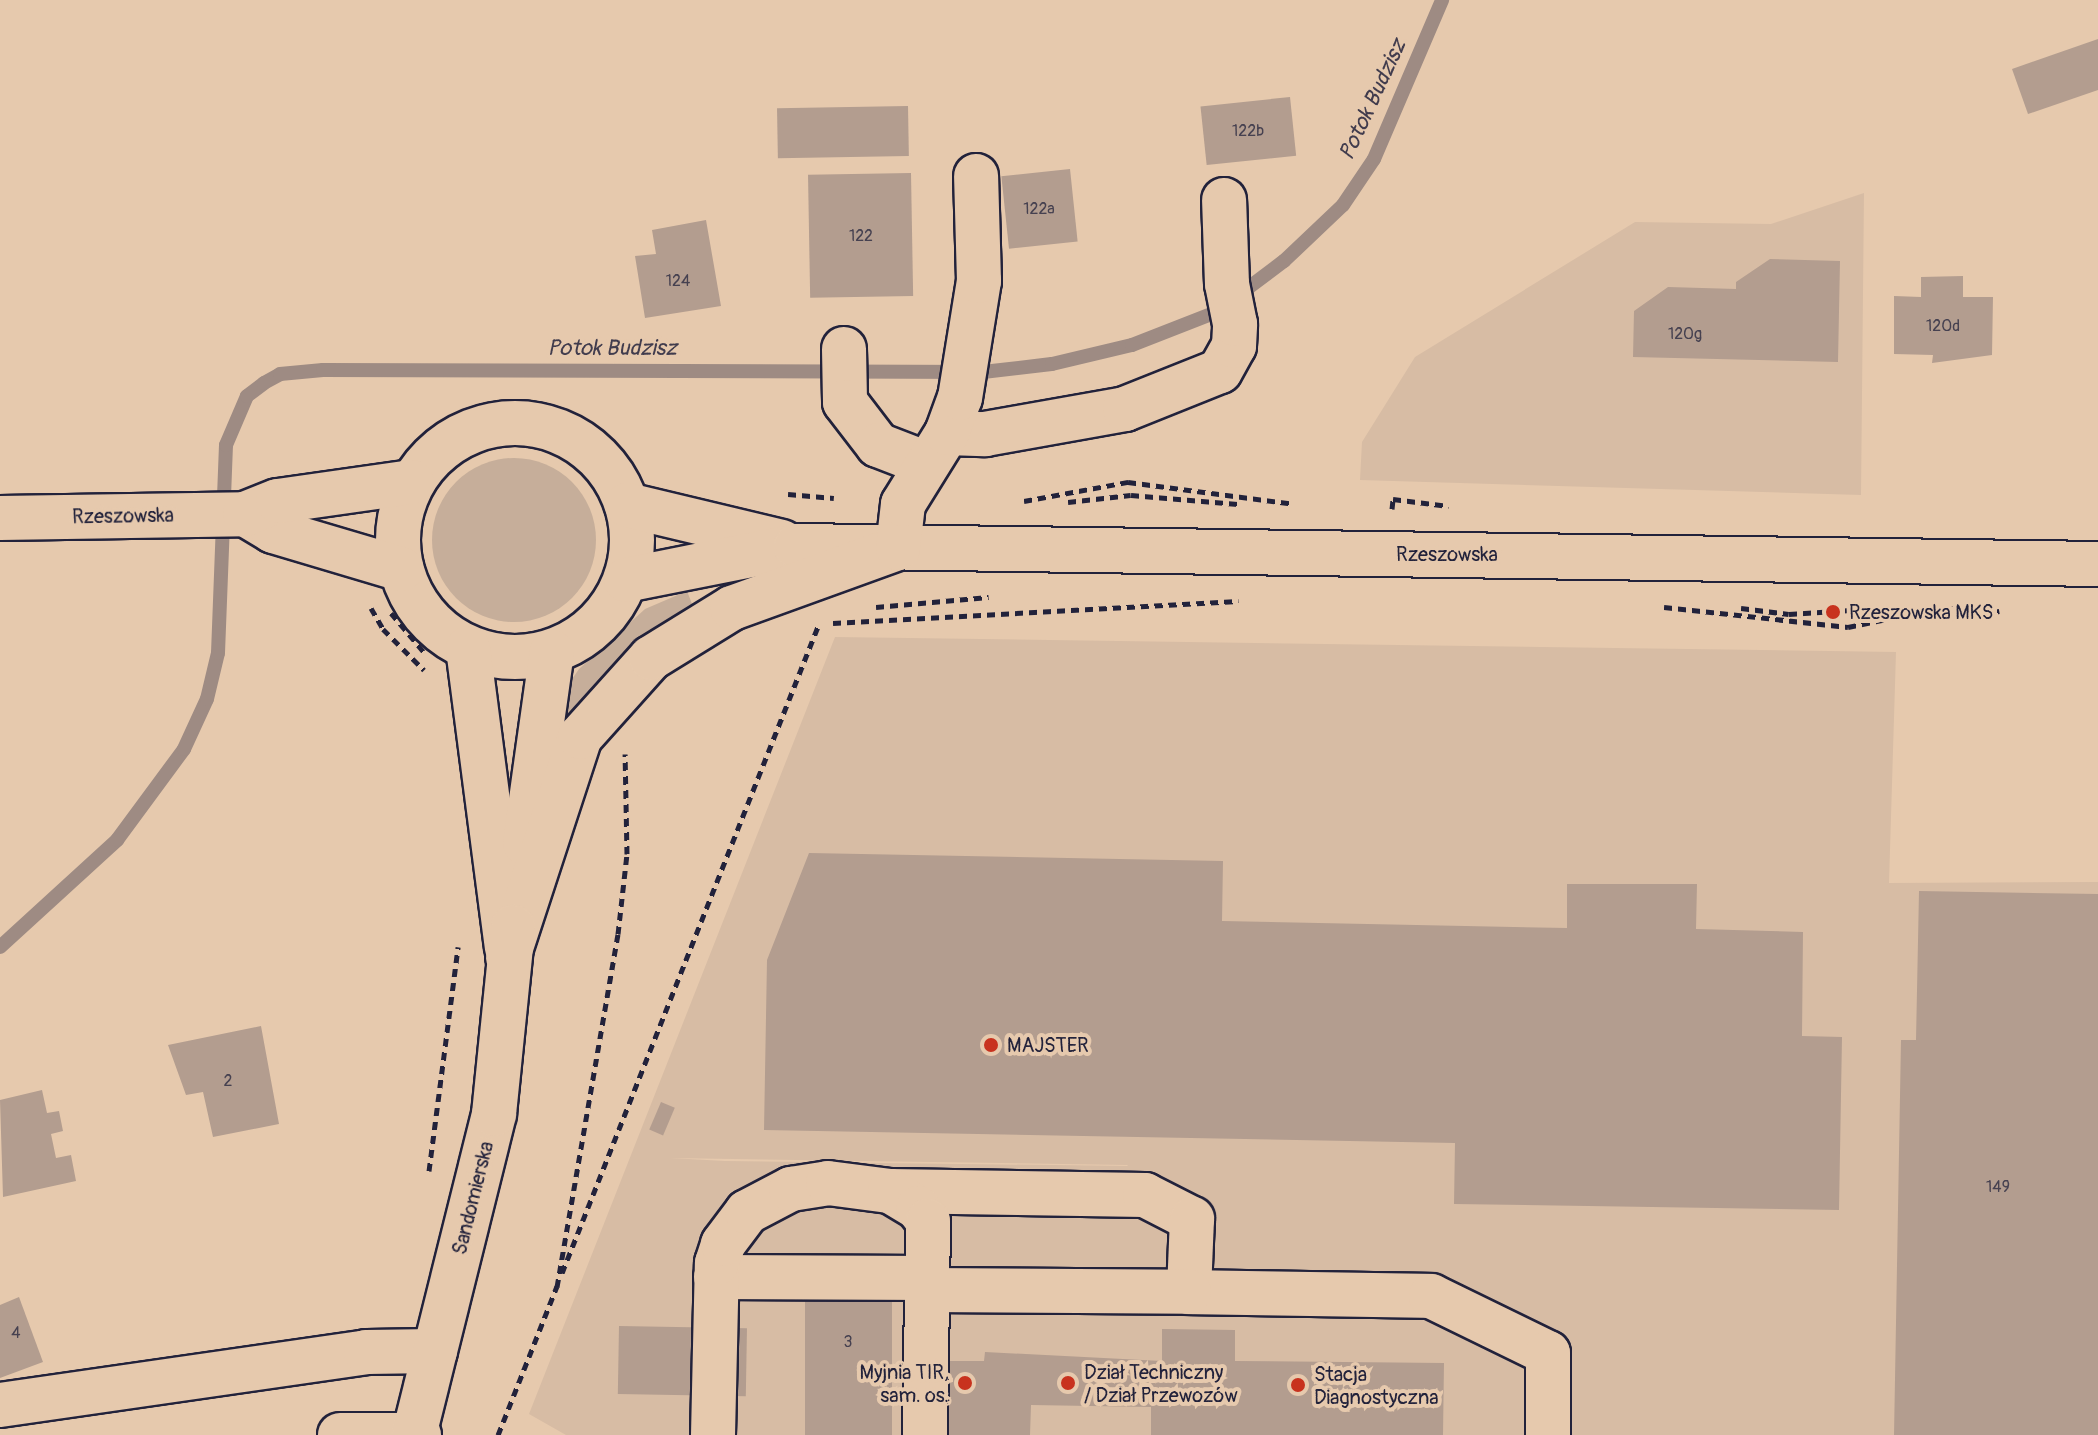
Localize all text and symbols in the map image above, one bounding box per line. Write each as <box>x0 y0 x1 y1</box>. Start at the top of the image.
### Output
water label: Potok Budzisz <box>1334 36 1412 164</box>
house number: 122b <box>1232 121 1264 141</box>
house number: 122a <box>1023 199 1055 219</box>
house number: 122 <box>849 226 873 246</box>
house number: 124 <box>666 271 690 291</box>
house number: 120d <box>1926 316 1960 336</box>
house number: 120g <box>1668 324 1702 344</box>
water label: Potok Budzisz <box>547 336 677 362</box>
street label: Rzeszowska <box>72 503 174 529</box>
street label: Rzeszowska <box>1396 542 1498 566</box>
place label: Rzeszowska MKS <box>1849 600 1993 624</box>
marker: Rzeszowska MKS <box>1824 603 1842 621</box>
place label: MAJSTER <box>1007 1033 1089 1057</box>
marker: MAJSTER <box>982 1036 1000 1054</box>
house number: 2 <box>224 1071 232 1091</box>
street label: Sandomierska <box>447 1139 499 1257</box>
house number: 149 <box>1986 1177 2010 1197</box>
house number: 4 <box>11 1323 21 1343</box>
house number: 3 <box>844 1332 852 1352</box>
place label: Myjnia TIR, sam. os. <box>860 1360 949 1407</box>
place label: Dział Techniczny / Dział Przewozów <box>1084 1360 1238 1407</box>
place label: Stacja Diagnostyczna <box>1314 1362 1439 1409</box>
marker: Myjnia TIR, sam. os. <box>956 1374 974 1392</box>
marker: Dział Techniczny / Dział Przewozów <box>1059 1374 1077 1392</box>
marker: Stacja Diagnostyczna <box>1289 1376 1307 1394</box>

